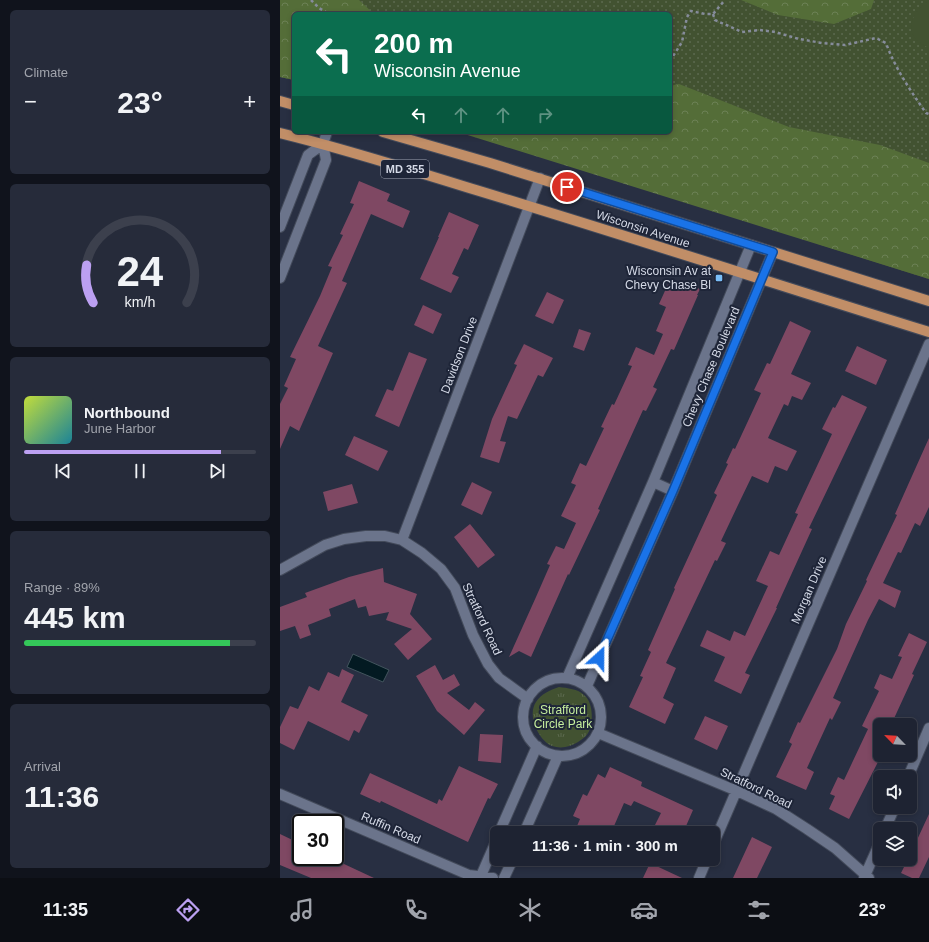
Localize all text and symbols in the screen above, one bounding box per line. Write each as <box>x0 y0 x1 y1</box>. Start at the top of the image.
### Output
icon: left <box>308 28 360 80</box>
text: 200 m <box>374 28 453 59</box>
text: Wisconsin Avenue <box>374 61 521 81</box>
text: Climate <box>24 65 68 80</box>
text: 23° <box>117 86 163 119</box>
text: − <box>24 89 37 114</box>
text: + <box>243 89 256 114</box>
icon: left <box>408 104 430 126</box>
icon: ahead <box>450 104 472 126</box>
icon: ahead <box>492 104 514 126</box>
icon: right <box>534 104 556 126</box>
road number: MD 355 <box>381 160 429 178</box>
pin <box>550 170 584 204</box>
icon: arrive <box>556 176 578 198</box>
street label: Wisconsin Avenue <box>594 207 692 251</box>
text: 24 <box>117 248 163 295</box>
place label: Wisconsin Av at Chevy Chase Bl <box>625 264 712 292</box>
marker: Wisconsin Av at Chevy Chase Bl <box>714 273 724 283</box>
text: km/h <box>125 294 156 310</box>
street label: Chevy Chase Boulevard <box>679 305 743 429</box>
street label: Davidson Drive <box>438 314 480 395</box>
text: Northbound <box>84 404 170 421</box>
text: June Harbor <box>84 421 156 436</box>
icon: previous <box>52 460 74 482</box>
icon: pause <box>129 460 151 482</box>
icon: next <box>206 460 228 482</box>
street label: Morgan Drive <box>788 554 830 626</box>
text: Range · 89% <box>24 580 100 595</box>
street label: Stratford Road <box>459 581 505 657</box>
text: 445 km <box>24 601 126 634</box>
position arrow <box>578 637 620 679</box>
park label: Strafford Circle Park <box>534 703 593 731</box>
north arrow <box>873 718 917 762</box>
map controls <box>873 718 917 866</box>
text: Arrival <box>24 759 61 774</box>
street label: Stratford Road <box>718 765 794 811</box>
button: sound <box>873 770 917 814</box>
text: 11:36 <box>24 780 99 813</box>
street label: Ruffin Road <box>359 809 423 847</box>
speed limit sign: 30 <box>292 814 344 866</box>
button: layers <box>873 822 917 866</box>
text: 11:36 · 1 min · 300 m <box>532 837 678 854</box>
icon: directions <box>174 896 202 924</box>
icon: music <box>288 896 316 924</box>
icon: phone <box>402 896 430 924</box>
icon: climate <box>516 896 544 924</box>
icon: car <box>630 896 658 924</box>
icon: filters <box>745 896 773 924</box>
text: 11:35 <box>43 900 88 920</box>
text: 23° <box>859 900 886 920</box>

